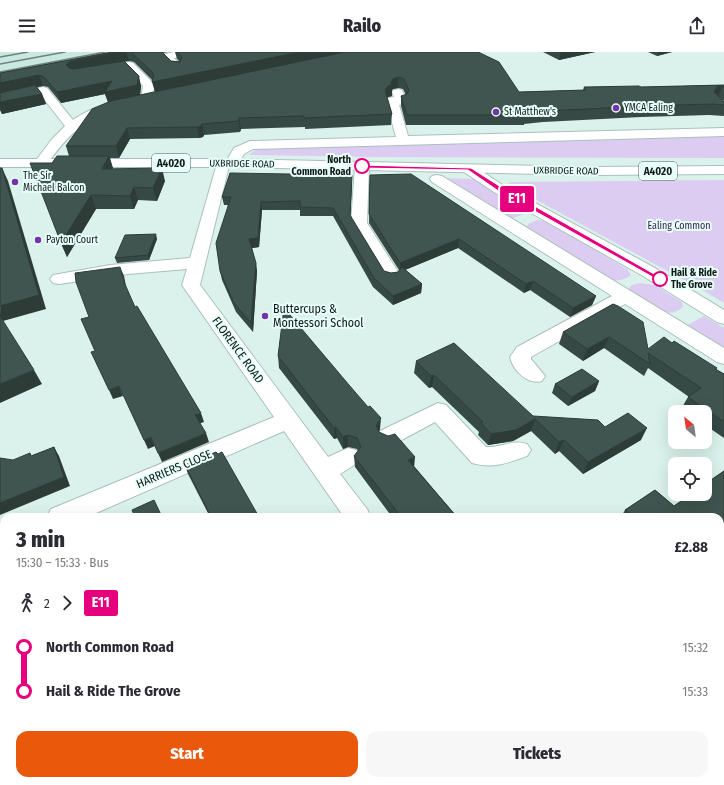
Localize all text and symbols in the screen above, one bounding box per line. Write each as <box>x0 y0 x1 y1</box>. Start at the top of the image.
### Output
icon: menu <box>16 15 38 37</box>
text: Railo <box>343 15 381 37</box>
icon: share <box>686 15 708 37</box>
place label: YMCA Ealing <box>624 102 673 114</box>
marker: YMCA Ealing <box>611 103 621 113</box>
place label: St Matthew's <box>504 106 556 118</box>
marker: St Matthew's <box>491 107 501 117</box>
road number: A4020 <box>152 154 190 172</box>
place label: North Common Road <box>292 154 351 178</box>
street label: UXBRIDGE ROAD <box>209 157 275 171</box>
marker: North Common Road <box>354 158 370 174</box>
road number: A4020 <box>639 162 677 180</box>
street label: UXBRIDGE ROAD <box>533 164 599 178</box>
place label: The Sir Michael Balcon <box>23 170 85 194</box>
marker: The Sir Michael Balcon <box>10 177 20 187</box>
line badge: E11 <box>494 186 540 212</box>
text: E11 <box>508 190 526 207</box>
park label: Ealing Common <box>648 220 710 232</box>
place label: Payton Court <box>46 234 99 246</box>
marker: Payton Court <box>33 235 43 245</box>
place label: Hail & Ride The Grove <box>671 267 717 291</box>
marker: Hail & Ride The Grove <box>652 271 668 287</box>
place label: Buttercups & Montessori School <box>273 302 364 330</box>
marker: Buttercups & Montessori School <box>260 311 270 321</box>
street label: FLORENCE ROAD <box>209 314 267 386</box>
north arrow <box>668 405 712 449</box>
map controls <box>668 405 712 501</box>
street label: HARRIERS CLOSE <box>134 447 214 491</box>
button: locate <box>668 457 712 501</box>
text: 3 min <box>16 526 65 553</box>
text: £2.88 <box>674 538 708 556</box>
text: 15:30 – 15:33 · Bus <box>16 555 109 570</box>
icon: walk <box>16 592 38 614</box>
icon: forward <box>56 592 78 614</box>
text: E11 <box>92 594 110 611</box>
text: 2 <box>44 596 50 611</box>
text: North Common Road <box>46 638 174 656</box>
text: 15:32 <box>683 640 708 655</box>
text: Hail & Ride The Grove <box>46 682 181 700</box>
text: 15:33 <box>682 684 708 699</box>
button: Start <box>16 731 358 777</box>
button: Tickets <box>366 731 708 777</box>

